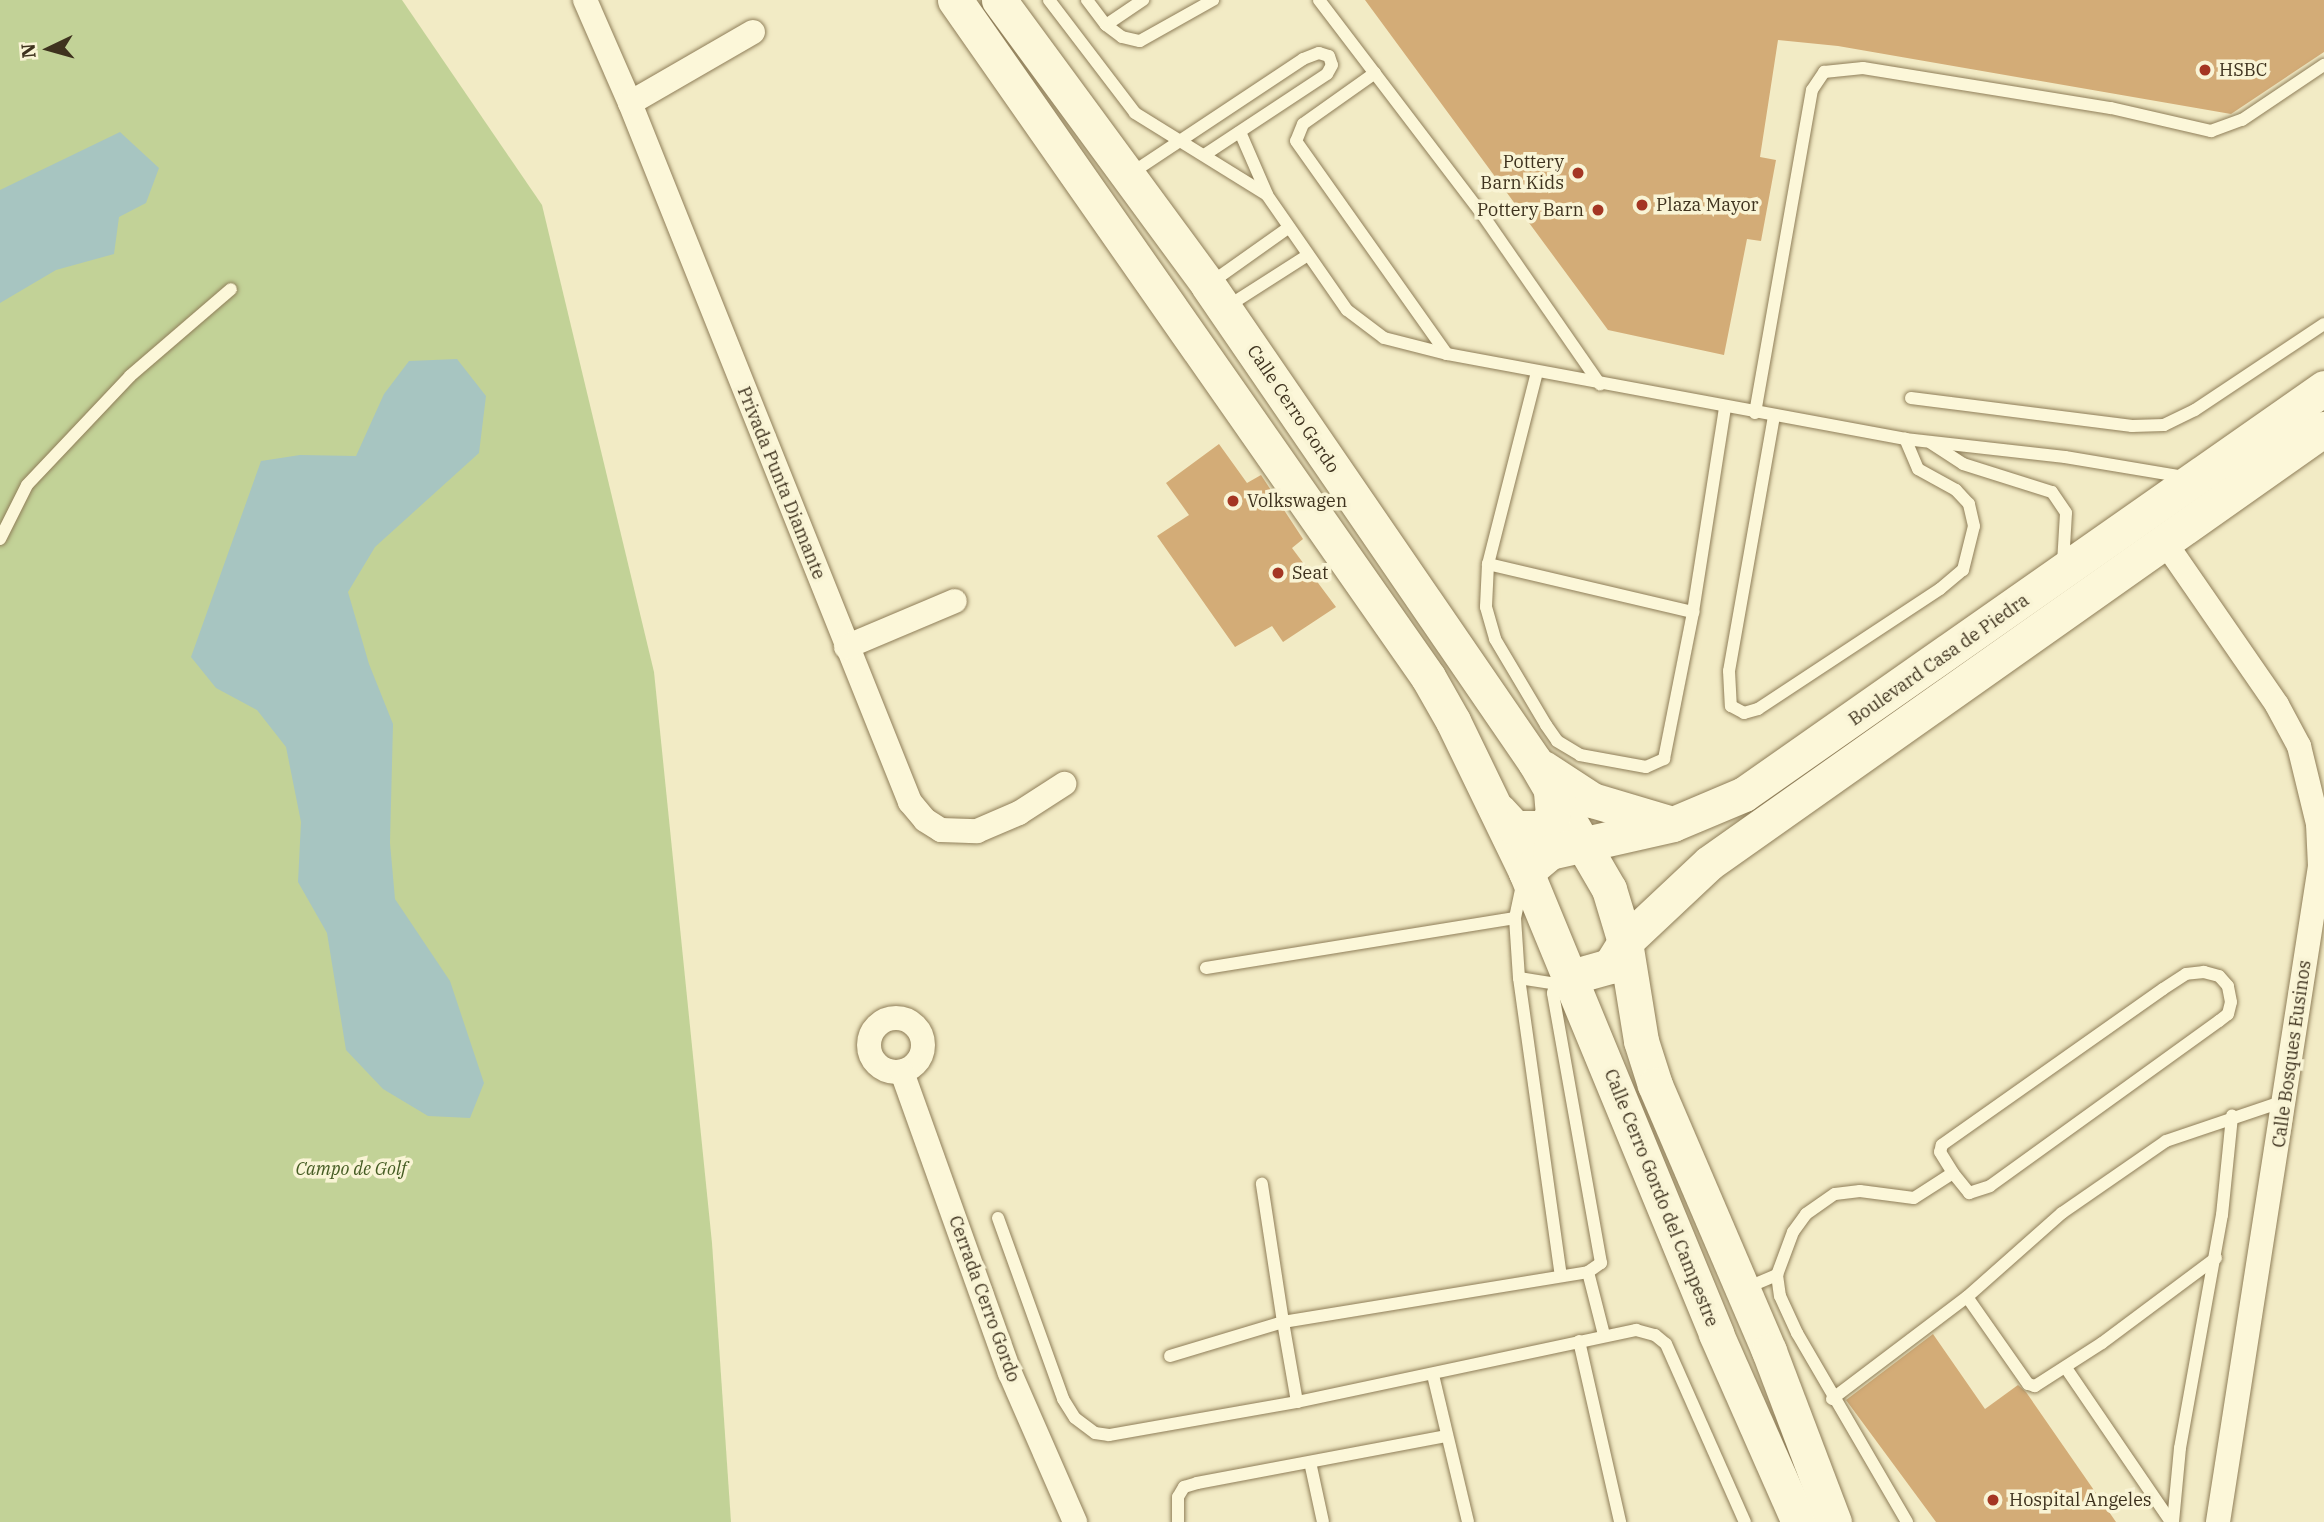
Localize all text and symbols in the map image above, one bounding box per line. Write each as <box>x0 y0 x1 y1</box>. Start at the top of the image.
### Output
north arrow <box>14 14 84 84</box>
text: N <box>15 42 41 59</box>
place label: HSBC <box>2219 59 2267 81</box>
marker: HSBC <box>2197 62 2213 78</box>
place label: Pottery Barn Kids <box>1480 152 1564 194</box>
marker: Pottery Barn Kids <box>1570 165 1586 181</box>
place label: Plaza Mayor <box>1656 194 1759 216</box>
marker: Plaza Mayor <box>1634 197 1650 213</box>
place label: Pottery Barn <box>1477 199 1584 221</box>
marker: Pottery Barn <box>1590 202 1606 218</box>
street label: Calle Cerro Gordo <box>1242 341 1344 477</box>
street label: Privada Punta Diamante <box>732 384 830 582</box>
place label: Volkswagen <box>1247 490 1347 512</box>
marker: Volkswagen <box>1225 493 1241 509</box>
place label: Seat <box>1292 562 1328 584</box>
marker: Seat <box>1270 565 1286 581</box>
street label: Boulevard Casa de Piedra <box>1845 589 2033 731</box>
street label: Calle Bosques Eusinos <box>2268 959 2316 1149</box>
street label: Calle Cerro Gordo del Campestre <box>1599 1066 1723 1330</box>
park label: Campo de Golf <box>296 1158 406 1180</box>
street label: Cerrada Cerro Gordo <box>944 1213 1024 1385</box>
place label: Hospital Angeles <box>2009 1489 2152 1511</box>
marker: Hospital Angeles <box>1983 1490 2003 1510</box>

